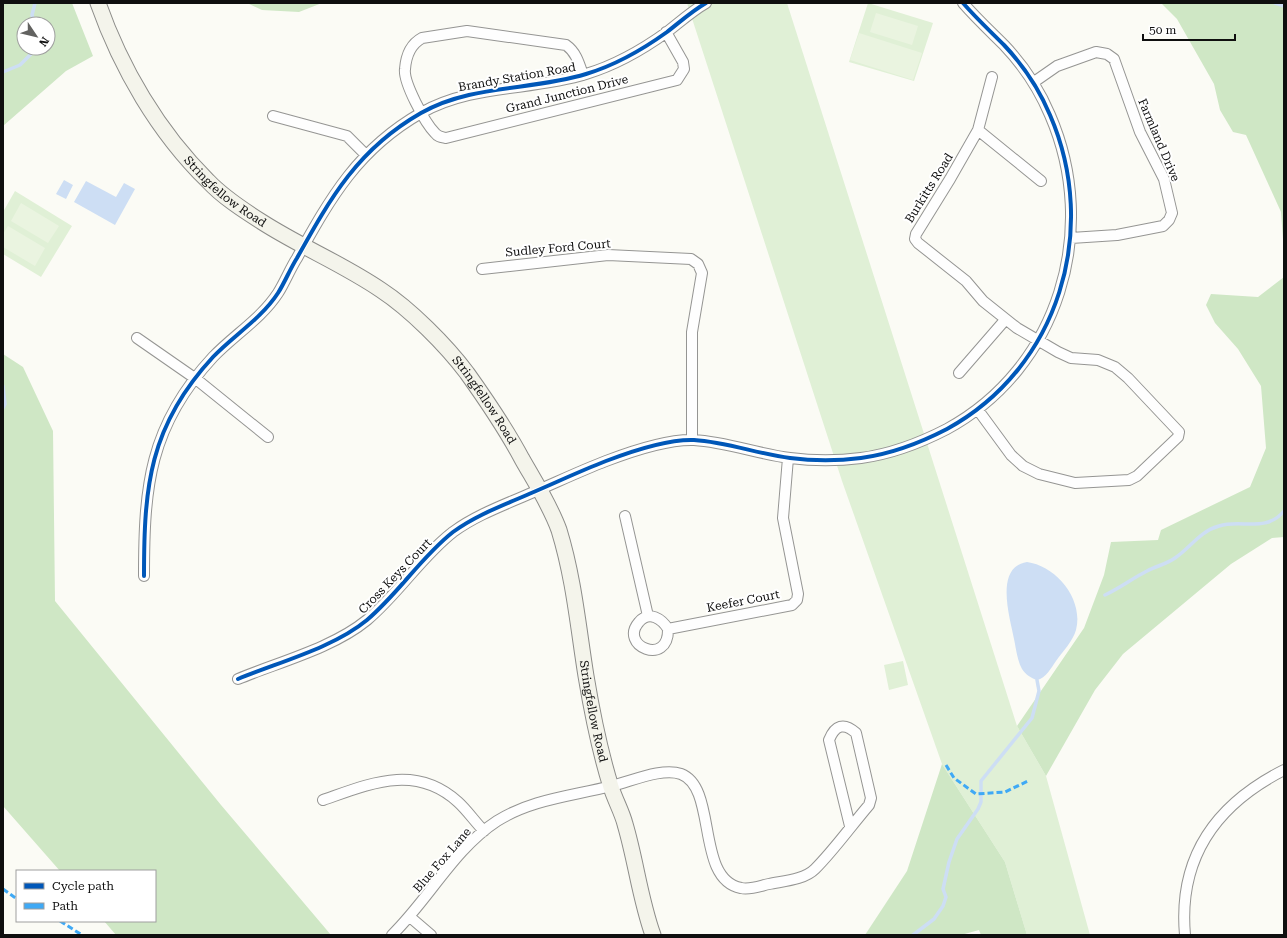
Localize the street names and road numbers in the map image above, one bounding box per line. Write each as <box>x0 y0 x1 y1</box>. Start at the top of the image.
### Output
street label: Brandy Station Road <box>457 60 577 94</box>
street label: Grand Junction Drive <box>504 72 630 116</box>
street label: Farmland Drive <box>1135 96 1183 184</box>
street label: Burkitts Road <box>902 151 956 225</box>
street label: Stringfellow Road <box>181 153 269 230</box>
street label: Sudley Ford Court <box>505 236 612 260</box>
street label: Stringfellow Road <box>449 353 519 447</box>
street label: Cross Keys Court <box>356 535 435 616</box>
street label: Keefer Court <box>705 587 781 615</box>
street label: Stringfellow Road <box>577 659 611 764</box>
street label: Blue Fox Lane <box>410 825 474 895</box>

